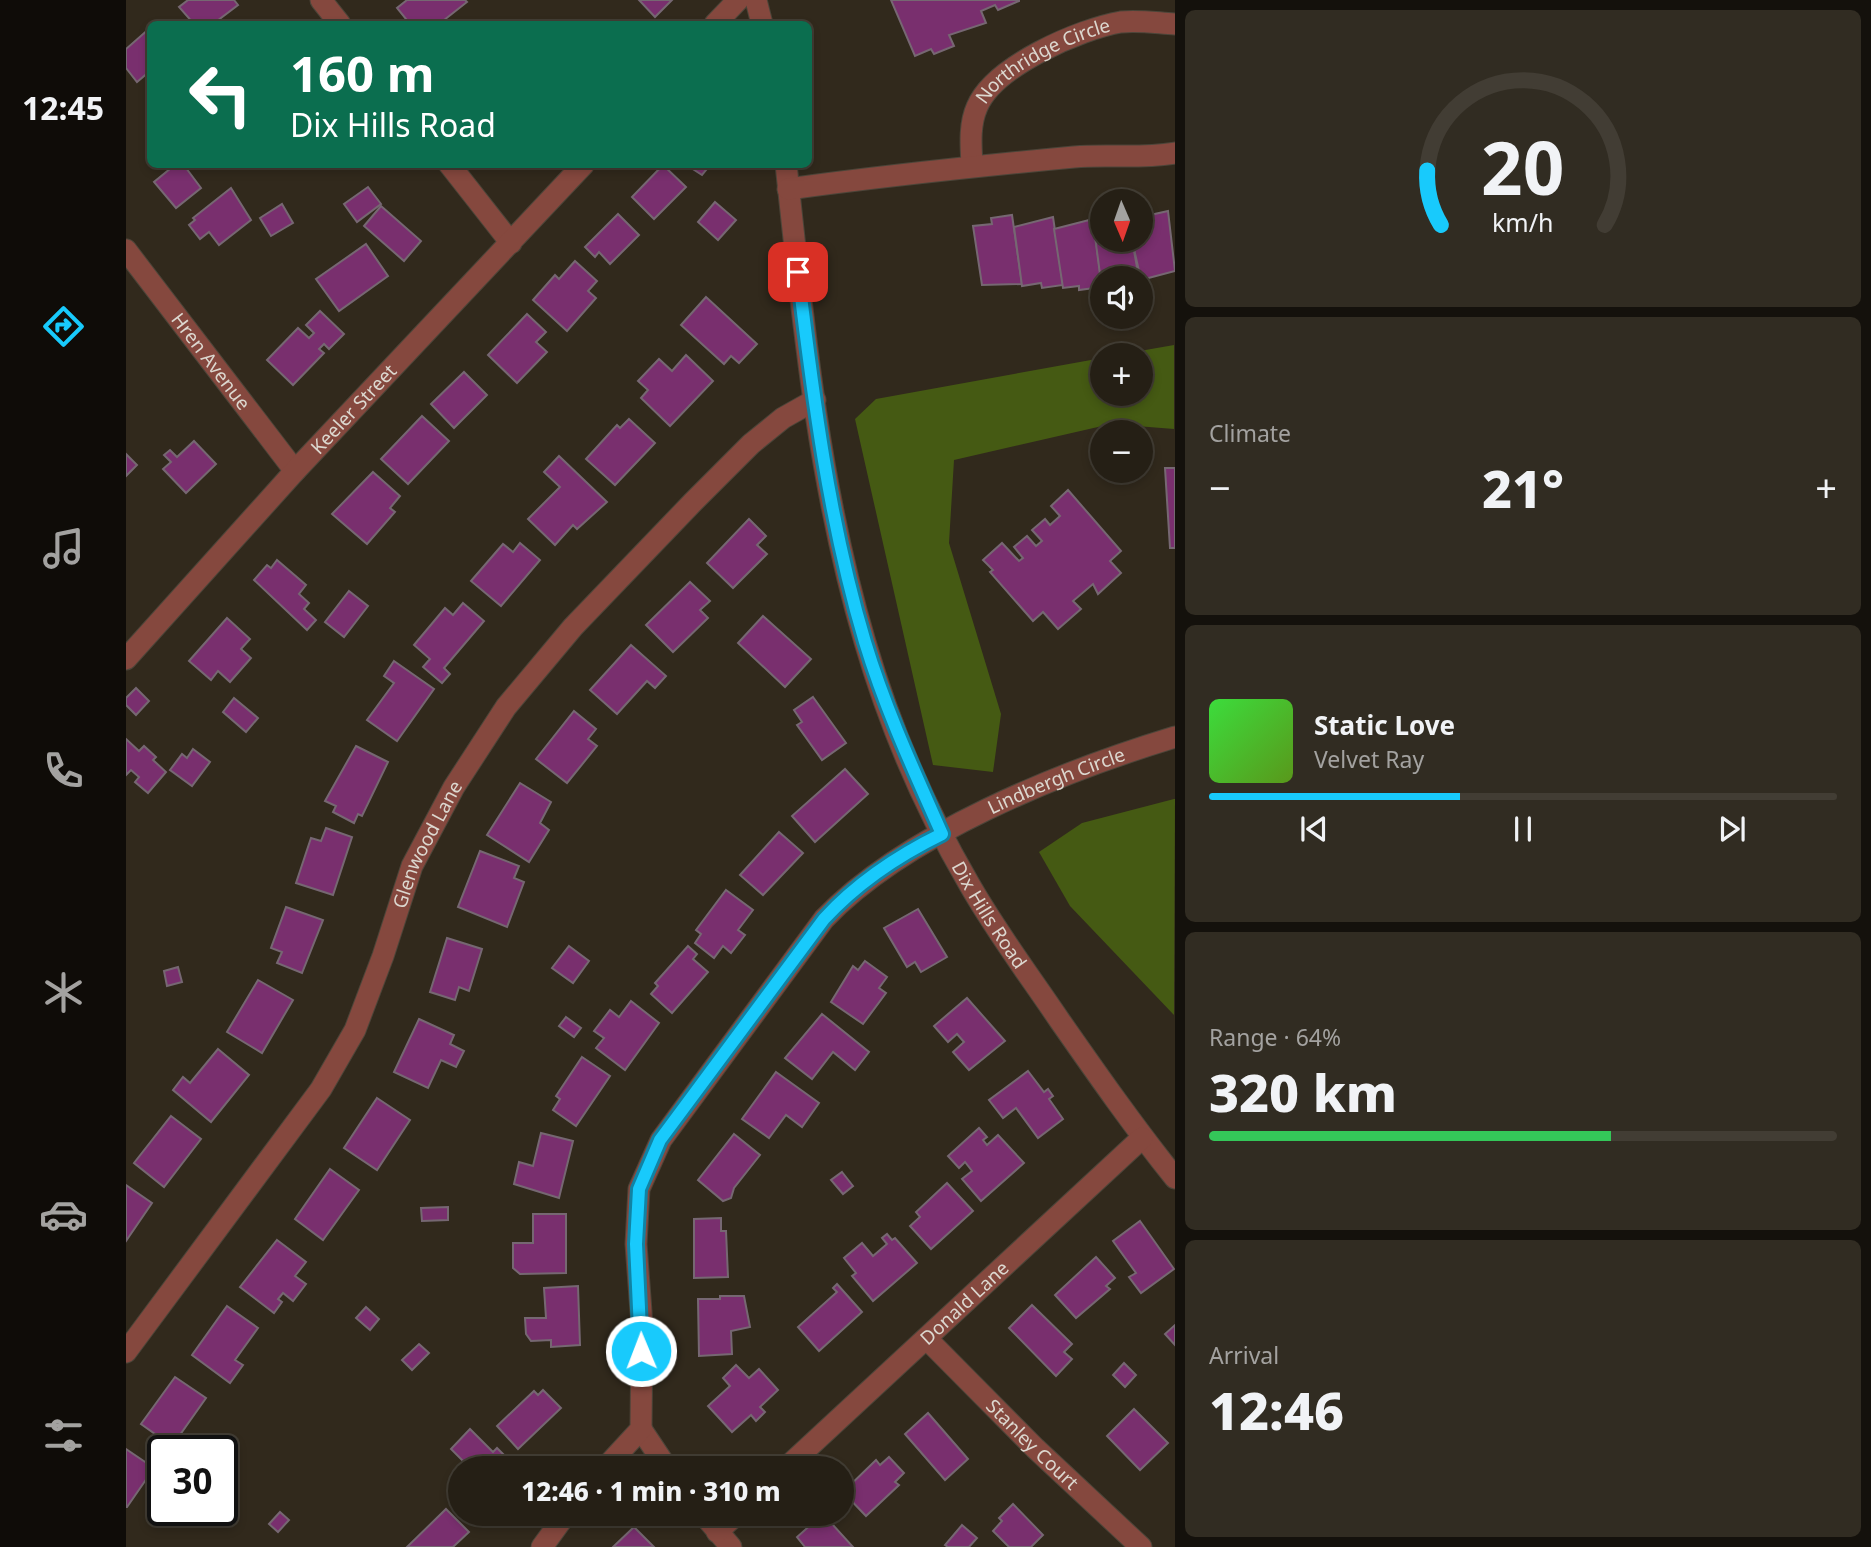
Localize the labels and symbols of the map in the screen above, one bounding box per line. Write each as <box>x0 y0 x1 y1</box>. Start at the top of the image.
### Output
street label: Northridge Circle <box>969 12 1113 109</box>
north arrow <box>1090 189 1153 252</box>
pin <box>768 242 828 302</box>
street label: Hren Avenue <box>166 307 257 415</box>
street label: Keeler Street <box>305 358 402 460</box>
street label: Lindbergh Circle <box>983 741 1128 820</box>
street label: Glenwood Lane <box>386 775 468 912</box>
street label: Dix Hills Road <box>946 856 1033 974</box>
street label: Donald Lane <box>914 1255 1014 1351</box>
position arrow <box>604 1314 678 1388</box>
street label: Stanley Court <box>981 1393 1084 1495</box>
speed limit sign: 30 <box>147 1435 238 1526</box>

